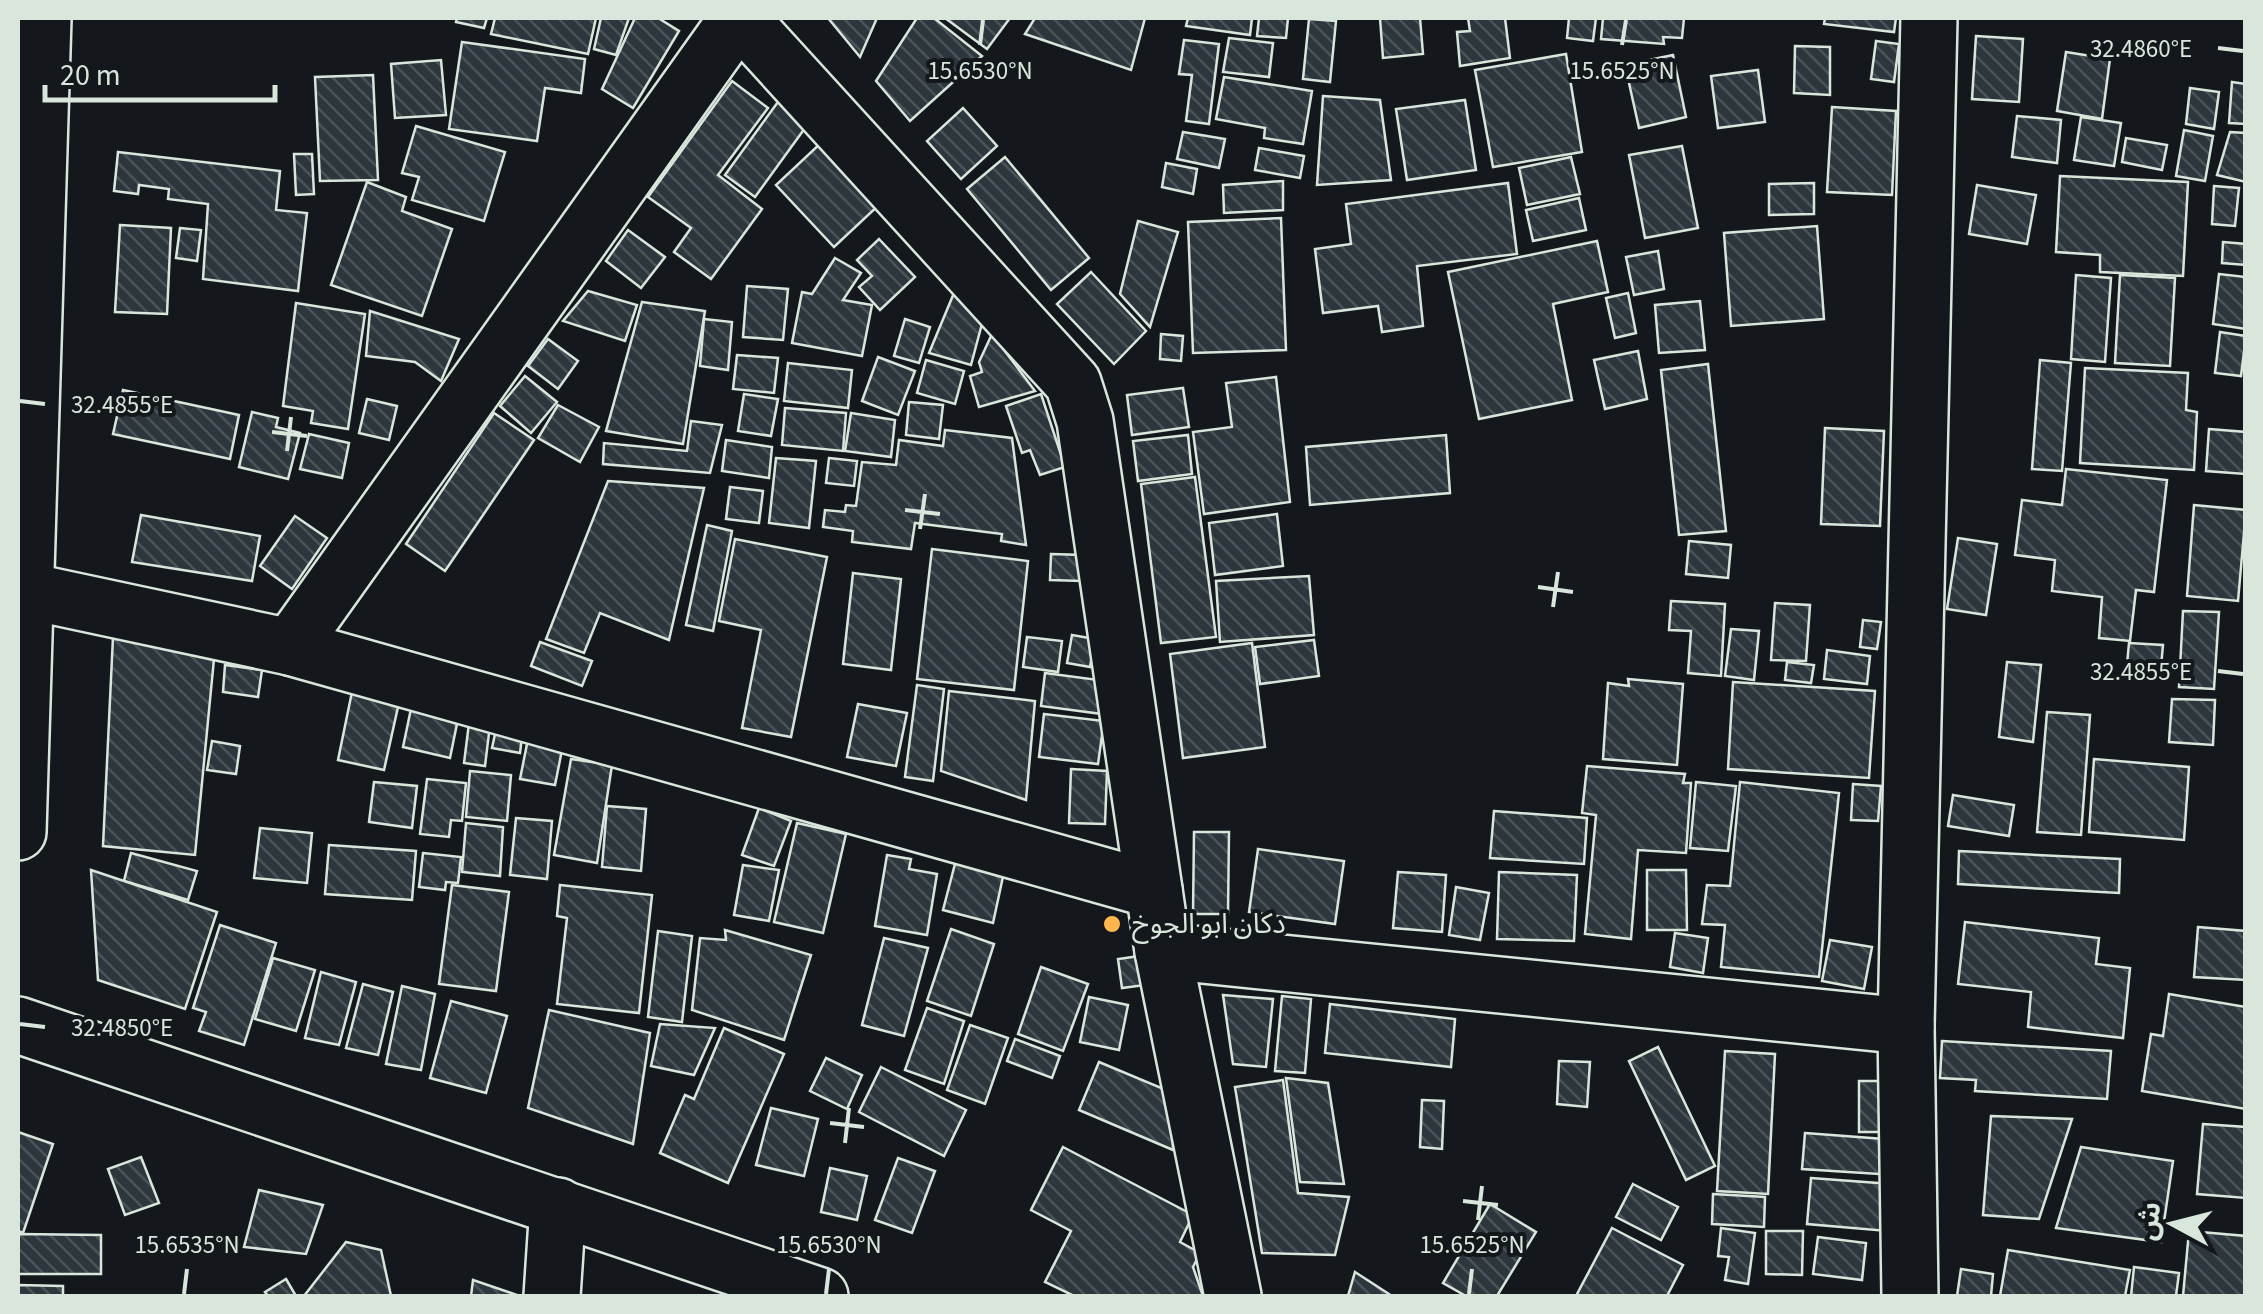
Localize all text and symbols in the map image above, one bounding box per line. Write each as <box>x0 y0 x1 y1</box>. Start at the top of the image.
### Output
text: 32.4860°E <box>2090 31 2192 67</box>
scale bar <box>45 40 275 102</box>
text: 15.6530°N <box>927 53 1033 89</box>
text: 15.6525°N <box>1569 53 1675 89</box>
text: 20 m <box>60 54 121 97</box>
text: 32.4855°E <box>71 387 173 423</box>
text: 32.4855°E <box>2090 654 2192 690</box>
place label: دكان ابو الجوخ <box>1132 904 1286 944</box>
marker: دكان ابو الجوخ <box>1101 913 1123 935</box>
text: 32.4850°E <box>71 1010 173 1046</box>
north arrow <box>2123 1174 2223 1274</box>
text: ش <box>2127 1200 2171 1243</box>
text: 15.6535°N <box>134 1227 240 1263</box>
text: 15.6530°N <box>776 1227 882 1263</box>
text: 15.6525°N <box>1419 1227 1525 1263</box>

